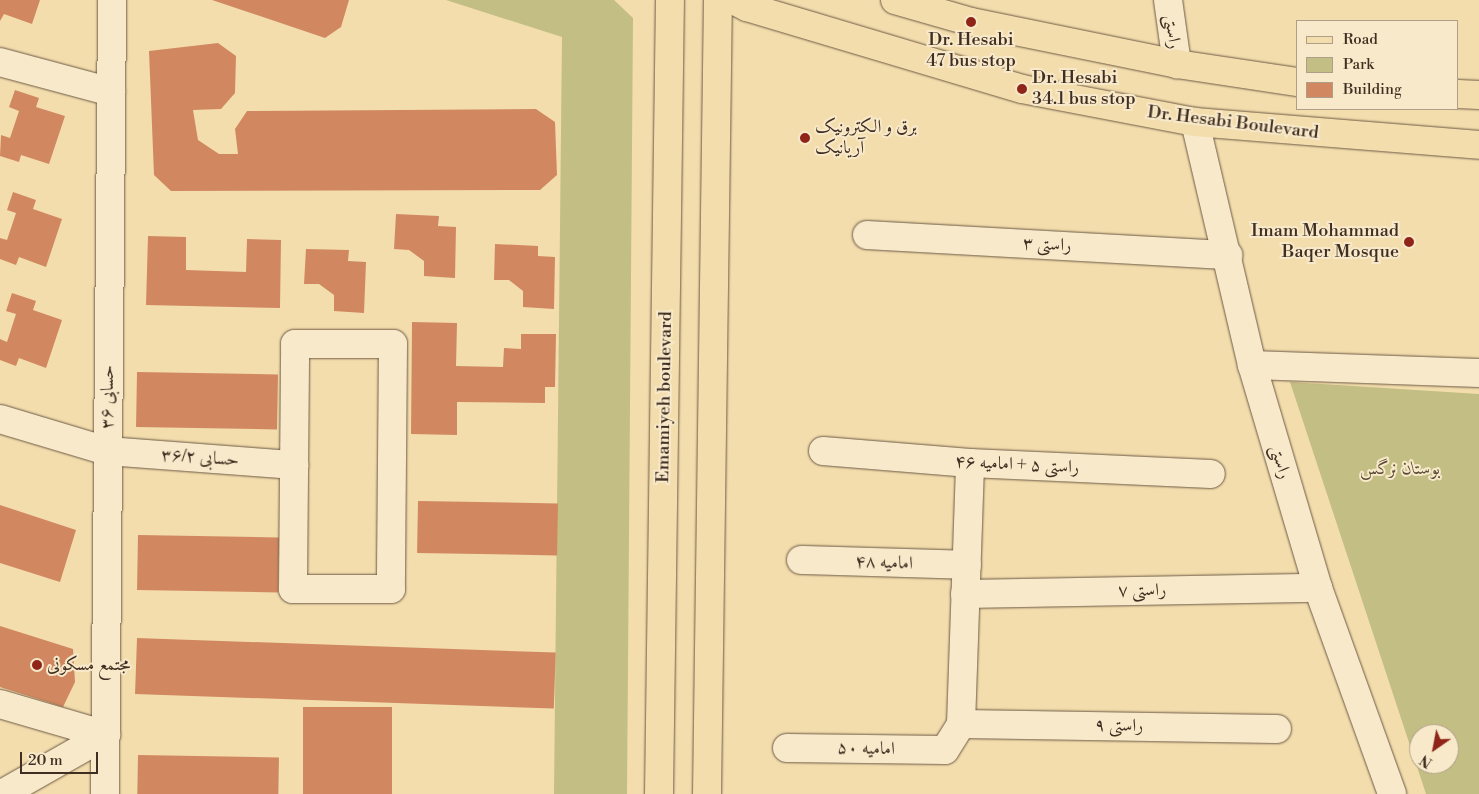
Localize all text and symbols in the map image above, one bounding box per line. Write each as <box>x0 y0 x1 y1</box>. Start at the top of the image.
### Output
street label: راستی <box>1159 13 1185 51</box>
marker: Dr. Hesabi 47 bus stop <box>965 16 977 28</box>
legend <box>1296 20 1459 110</box>
place label: Dr. Hesabi 47 bus stop <box>926 30 1016 72</box>
text: Road <box>1343 30 1378 49</box>
text: Park <box>1343 55 1374 74</box>
place label: Dr. Hesabi 34.1 bus stop <box>1032 68 1136 110</box>
text: Building <box>1343 80 1402 99</box>
marker: Dr. Hesabi 34.1 bus stop <box>1016 83 1028 95</box>
street label: Dr. Hesabi Boulevard <box>1146 102 1320 144</box>
place label: برق و الکترونیک آریانیک <box>815 117 917 160</box>
marker: برق و الکترونیک آریانیک <box>799 132 811 144</box>
place label: Imam Mohammad Baqer Mosque <box>1251 221 1399 264</box>
street label: راستی ۳ <box>1022 233 1072 257</box>
marker: Imam Mohammad Baqer Mosque <box>1403 236 1415 248</box>
street label: Emamiyeh boulevard <box>653 311 677 483</box>
street label: حسابی ۳۶ <box>97 365 119 429</box>
street label: راستی <box>1265 442 1295 482</box>
street label: حسابی ۳۶/۲ <box>160 445 240 471</box>
street label: راستی ۵ + امامیه ۴۶ <box>954 451 1080 479</box>
park label: بوستان نرگس <box>1360 458 1440 480</box>
street label: امامیه ۴۸ <box>855 551 913 575</box>
street label: راستی ۷ <box>1117 580 1167 602</box>
place label: مجتمع مسکونی <box>47 654 130 676</box>
marker: مجتمع مسکونی <box>31 659 43 671</box>
street label: راستی ۹ <box>1094 715 1144 737</box>
north arrow <box>1409 724 1459 774</box>
street label: امامیه ۵۰ <box>837 738 895 760</box>
scale bar <box>22 742 100 774</box>
text: N <box>1417 750 1436 771</box>
text: 20 m <box>28 751 63 770</box>

